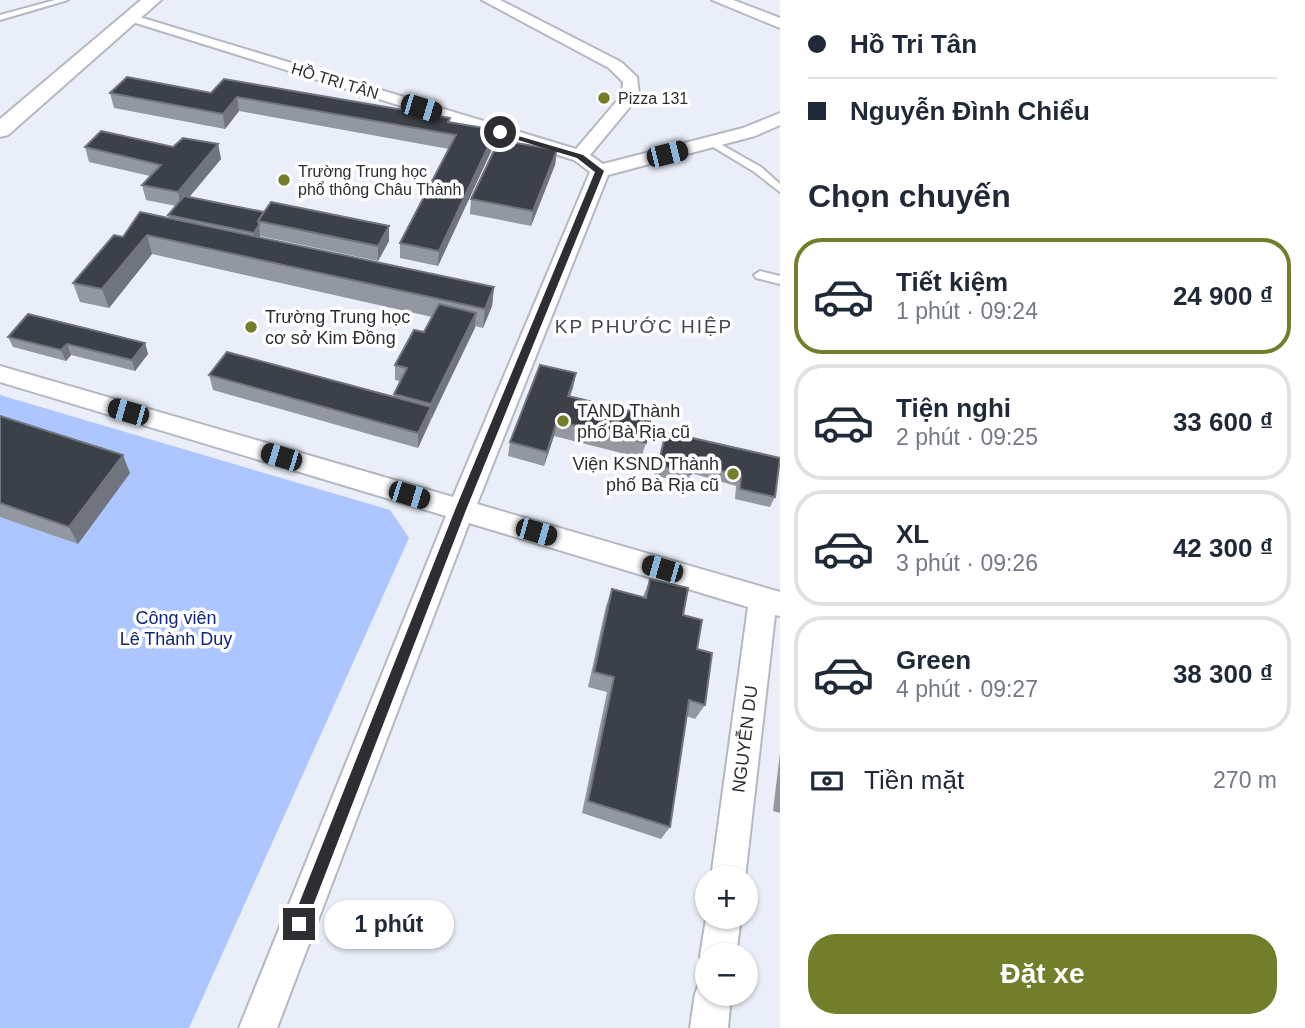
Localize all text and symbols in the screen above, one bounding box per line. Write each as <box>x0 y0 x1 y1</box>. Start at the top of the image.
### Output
text: Hồ Tri Tân <box>850 29 977 59</box>
street label: HỒ TRI TÂN <box>289 59 381 102</box>
marker: Pizza 131 <box>596 90 612 106</box>
place label: Pizza 131 <box>618 90 688 107</box>
car <box>398 92 445 124</box>
text: Nguyễn Đình Chiểu <box>850 96 1090 126</box>
route start <box>484 116 516 148</box>
car <box>645 139 690 169</box>
place label: Trường Trung học phổ thông Châu Thành <box>298 163 461 198</box>
marker: Trường Trung học phổ thông Châu Thành <box>276 172 292 188</box>
text: Chọn chuyến <box>808 178 1011 214</box>
icon: car <box>812 265 875 328</box>
text: Tiết kiệm <box>896 267 1008 297</box>
text: 24 900 ₫ <box>1173 281 1273 311</box>
text: 1 phút · 09:24 <box>896 298 1038 324</box>
place label: Trường Trung học cơ sở Kim Đồng <box>265 307 410 348</box>
district label: KP PHƯỚC HIỆP <box>555 316 733 337</box>
marker: Trường Trung học cơ sở Kim Đồng <box>243 319 259 335</box>
icon: car <box>812 391 875 454</box>
text: Tiện nghi <box>896 393 1011 423</box>
car <box>105 396 152 428</box>
place label: TAND Thành phố Bà Rịa cũ <box>577 401 690 442</box>
text: 33 600 ₫ <box>1173 407 1273 437</box>
marker: TAND Thành phố Bà Rịa cũ <box>555 413 571 429</box>
text: 2 phút · 09:25 <box>896 424 1038 450</box>
car <box>258 441 305 473</box>
place label: Viện KSND Thành phố Bà Rịa cũ <box>573 454 719 495</box>
marker: Viện KSND Thành phố Bà Rịa cũ <box>725 466 741 482</box>
car <box>386 479 433 511</box>
car <box>513 516 560 548</box>
icon: car <box>812 517 875 580</box>
text: XL <box>896 519 929 549</box>
text: 42 300 ₫ <box>1173 533 1273 563</box>
text: 3 phút · 09:26 <box>896 550 1038 576</box>
car <box>639 553 686 585</box>
park label: Công viên Lê Thành Duy <box>120 608 232 649</box>
icon: car <box>812 643 875 706</box>
text: Green <box>896 645 971 675</box>
text: 38 300 ₫ <box>1173 659 1273 689</box>
text: 4 phút · 09:27 <box>896 676 1038 702</box>
street label: NGUYỄN DU <box>728 684 762 794</box>
icon: cash <box>808 762 846 800</box>
text: Tiền mặt <box>864 765 964 795</box>
text: 270 m <box>1213 767 1277 793</box>
map controls <box>695 866 758 1006</box>
button: + <box>695 866 758 929</box>
callout: 1 phút <box>324 900 453 948</box>
route end <box>283 908 315 940</box>
text: 1 phút <box>355 911 424 937</box>
button: Đặt xe <box>808 934 1277 1014</box>
button: − <box>695 943 758 1006</box>

